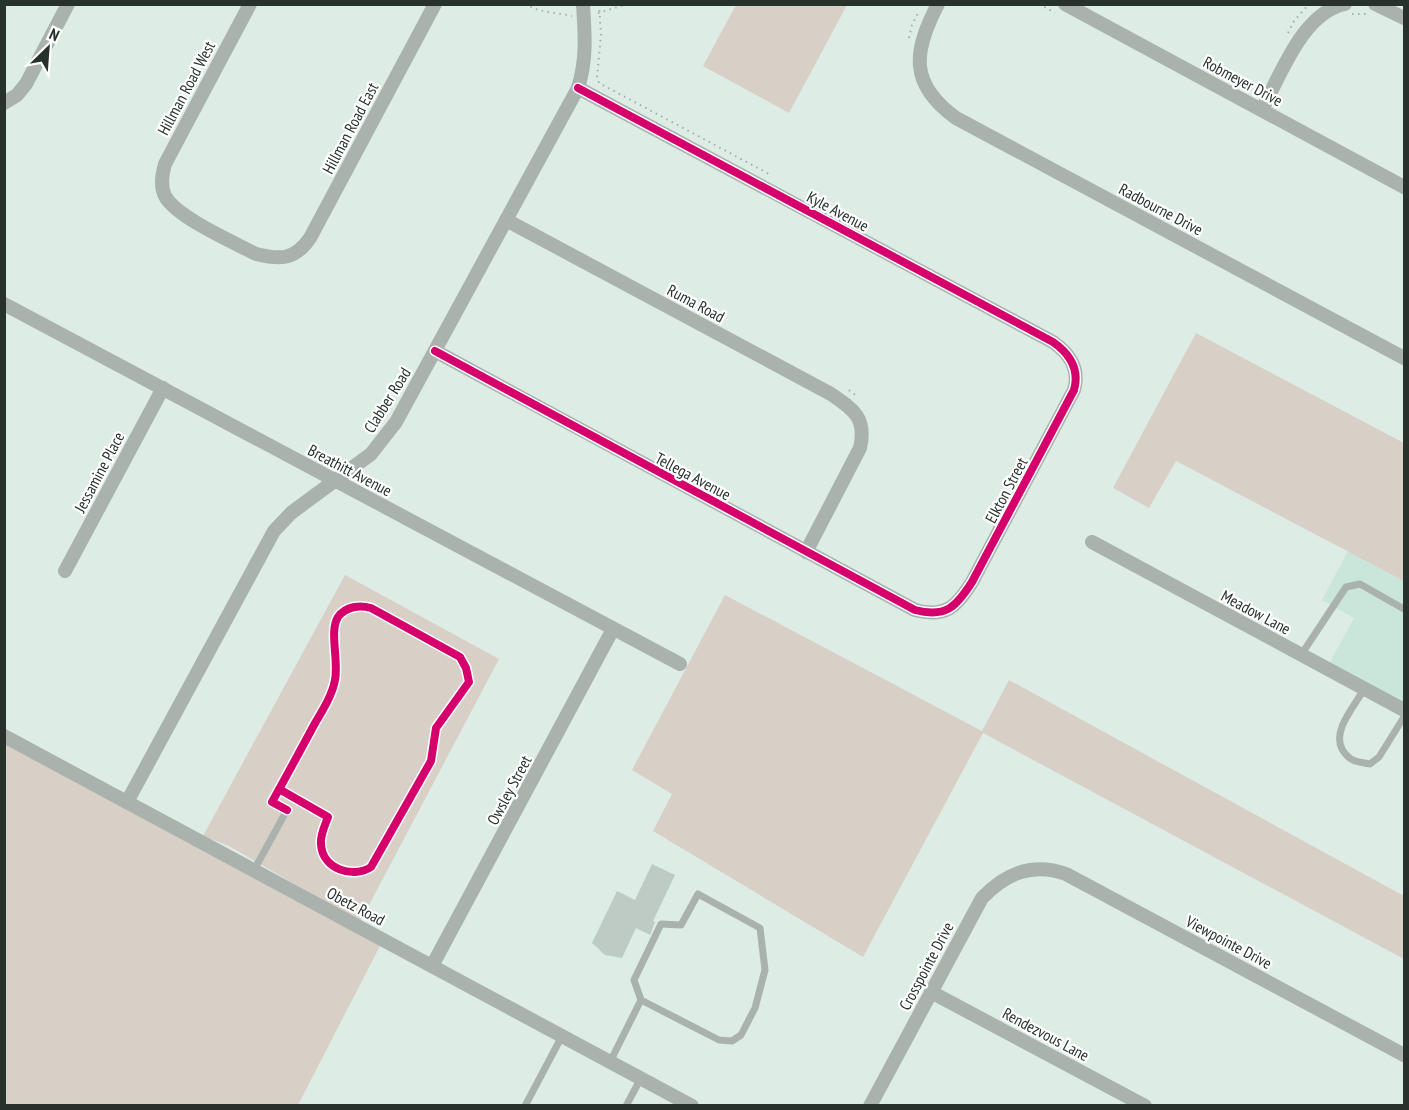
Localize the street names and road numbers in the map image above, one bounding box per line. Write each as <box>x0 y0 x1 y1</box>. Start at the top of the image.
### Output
street label: Hillman Road West <box>153 37 219 139</box>
street label: Robmeyer Drive <box>1200 52 1286 110</box>
street label: Hillman Road East <box>318 78 383 177</box>
street label: Radbourne Drive <box>1116 179 1206 239</box>
street label: Kyle Avenue <box>804 186 872 236</box>
street label: Ruma Road <box>664 280 728 326</box>
street label: Clabber Road <box>359 364 415 436</box>
street label: Jessamine Place <box>69 428 128 516</box>
street label: Breathitt Avenue <box>305 440 395 500</box>
street label: Tellega Avenue <box>652 448 734 504</box>
street label: Elkton Street <box>980 453 1032 526</box>
street label: Meadow Lane <box>1218 585 1294 639</box>
street label: Owsley Street <box>482 751 536 828</box>
street label: Obetz Road <box>324 882 388 930</box>
street label: Viewpointe Drive <box>1182 911 1275 973</box>
street label: Crosspointe Drive <box>894 919 958 1013</box>
street label: Rendezvous Lane <box>999 1003 1093 1065</box>

